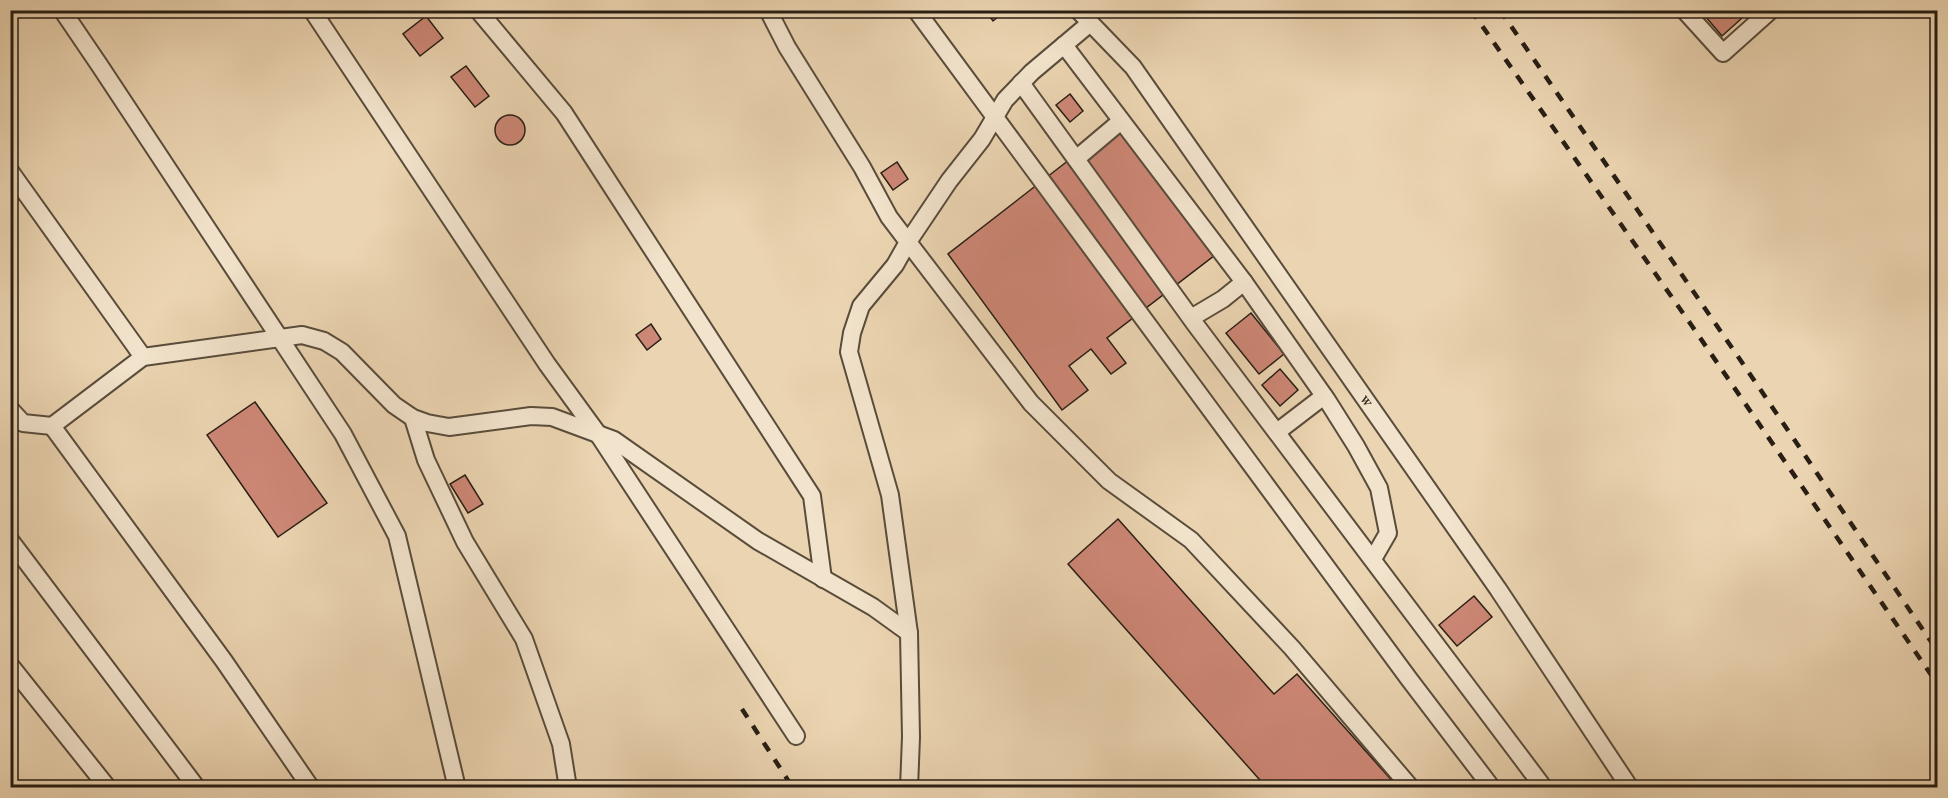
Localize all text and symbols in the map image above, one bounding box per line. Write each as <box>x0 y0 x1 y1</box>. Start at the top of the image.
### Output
street label: w <box>1355 391 1377 411</box>

